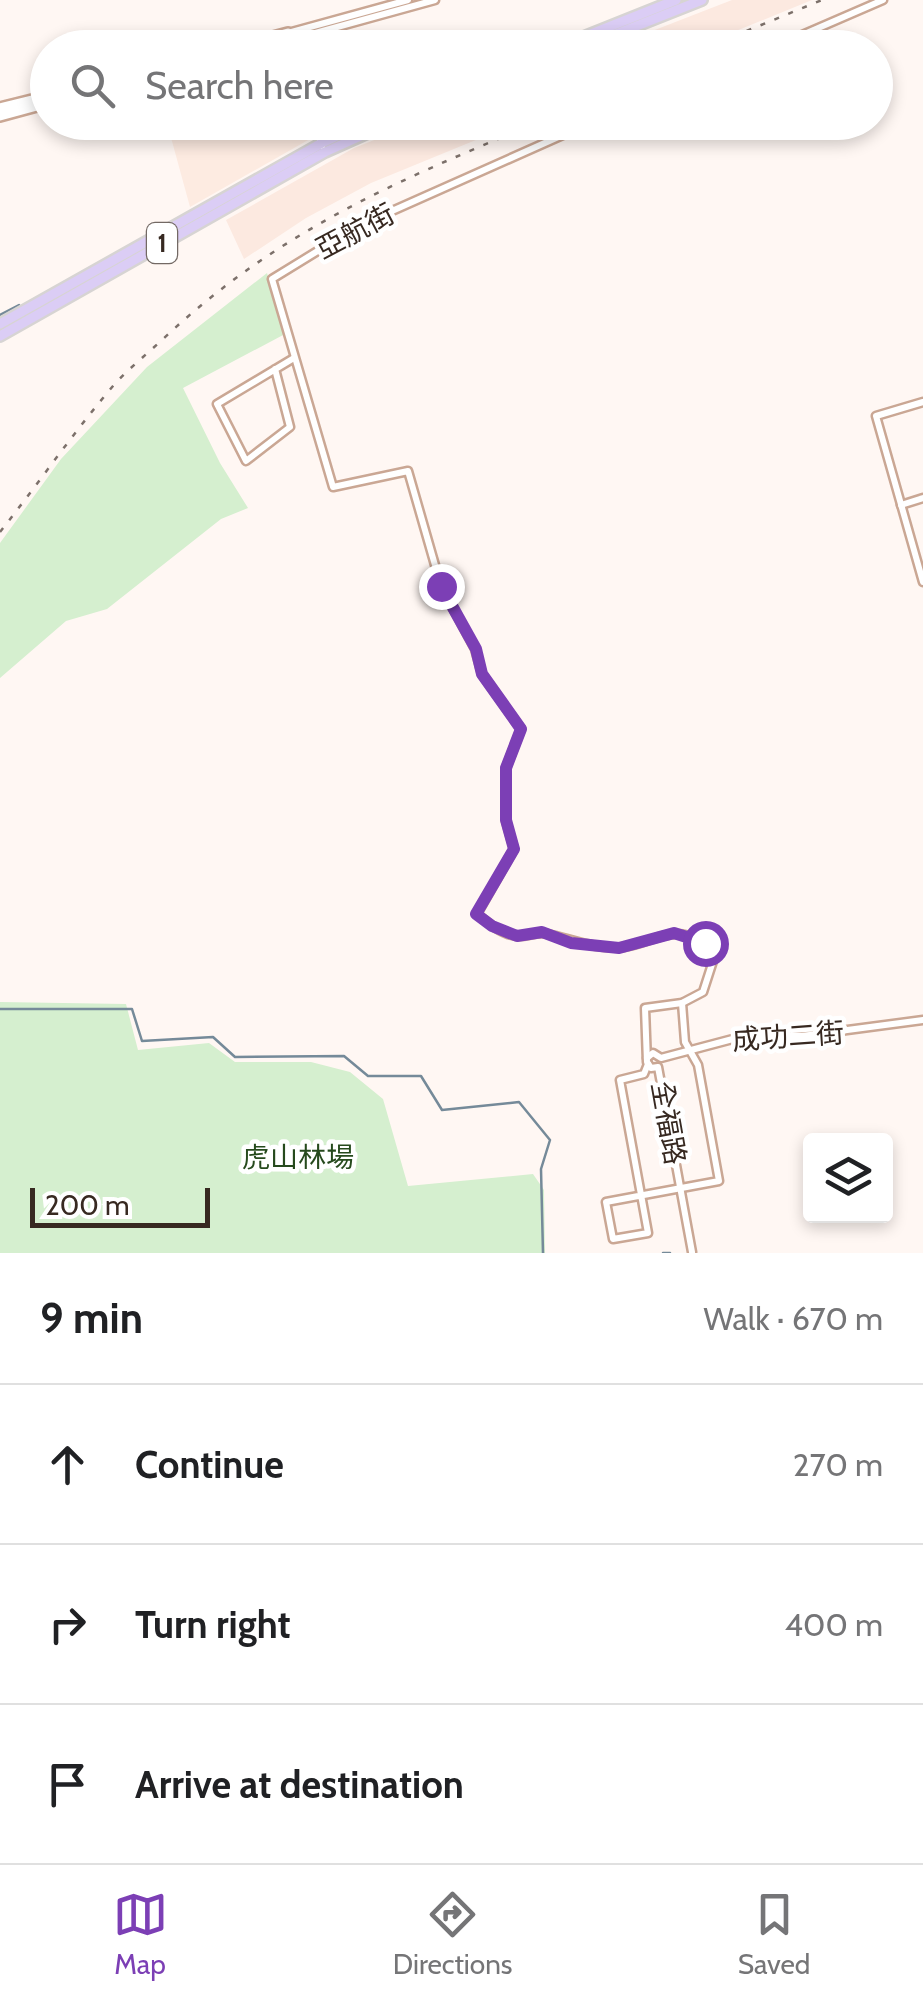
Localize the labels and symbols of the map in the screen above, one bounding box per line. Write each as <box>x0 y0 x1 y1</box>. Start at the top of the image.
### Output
street label: 亞航街 <box>310 196 400 266</box>
road number: 1 <box>147 223 177 263</box>
route end <box>419 564 465 610</box>
route start <box>683 921 729 967</box>
street label: 成功二街 <box>731 1015 845 1057</box>
street label: 全福路 <box>645 1079 693 1167</box>
park label: 虎山林場 <box>242 1140 354 1174</box>
scale bar <box>30 1183 210 1228</box>

